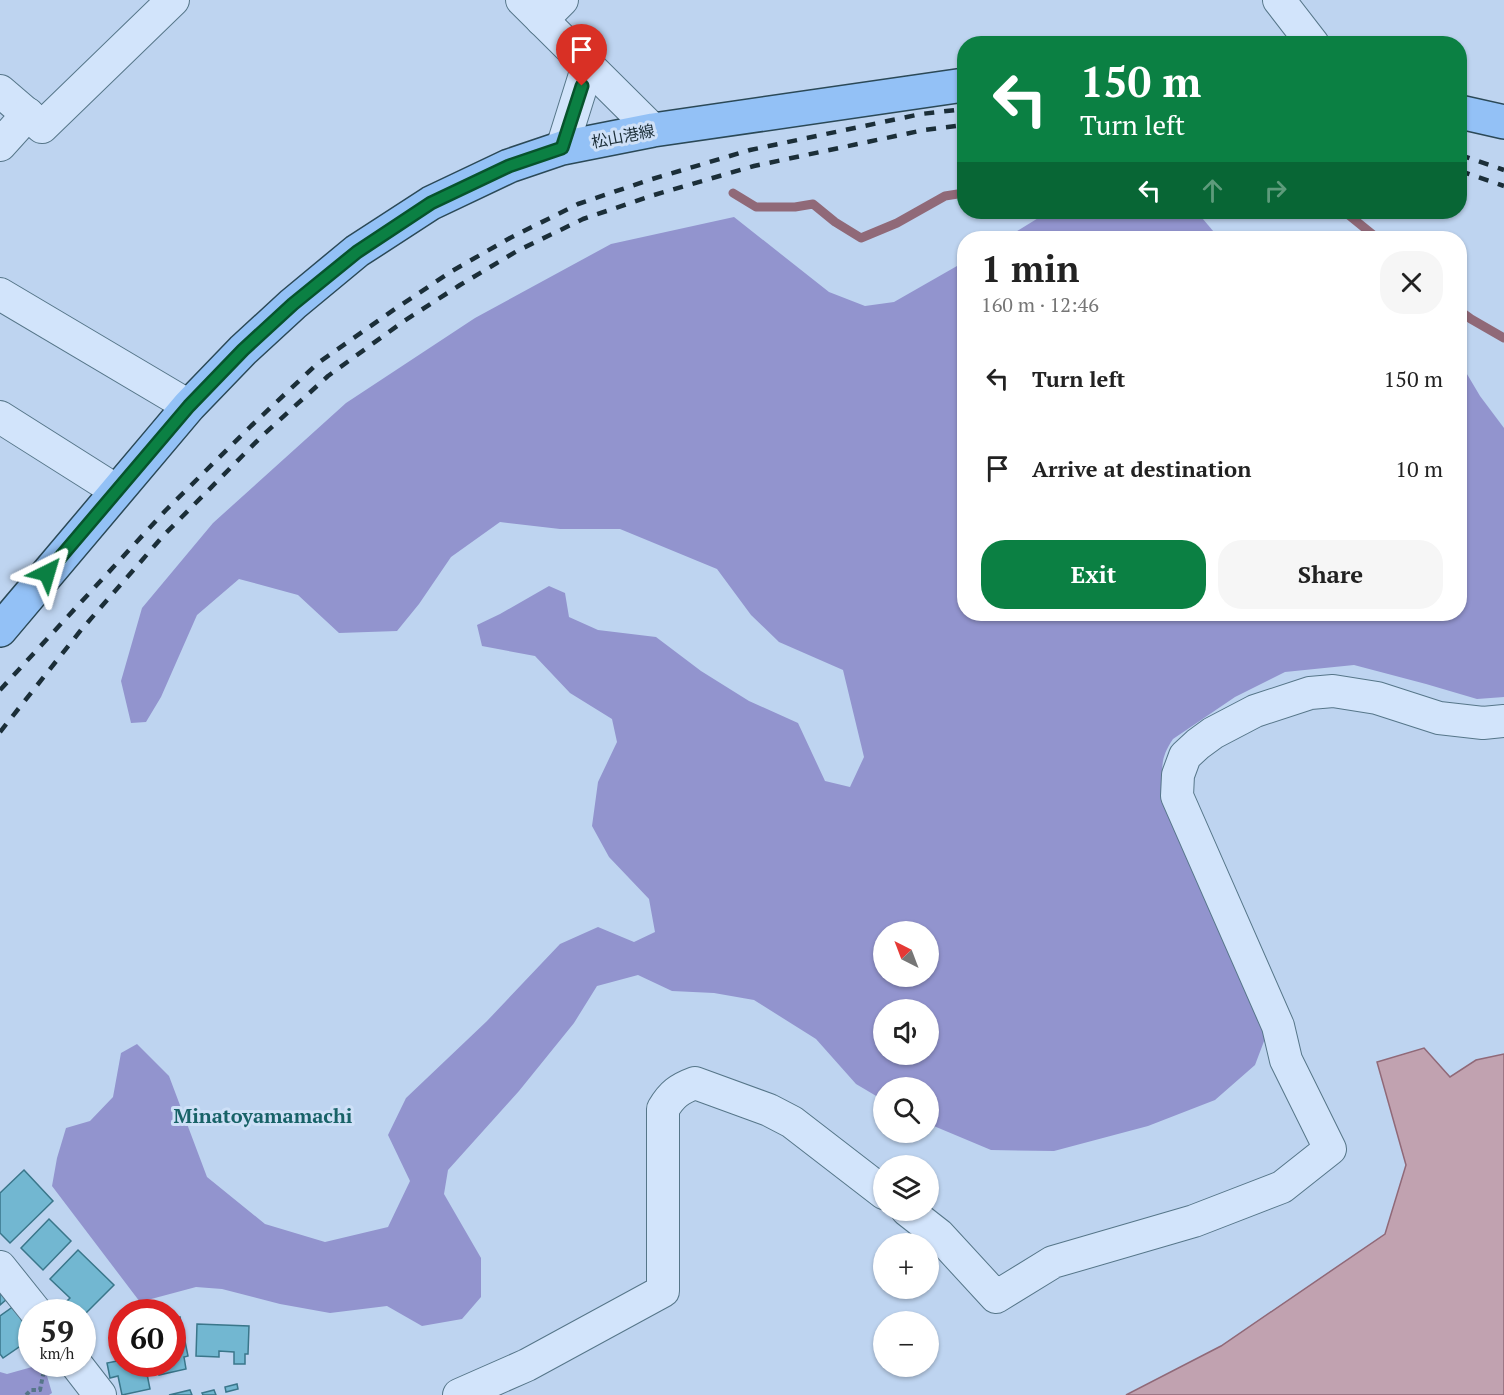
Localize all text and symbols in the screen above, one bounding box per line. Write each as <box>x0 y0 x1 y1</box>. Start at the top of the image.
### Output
pin <box>556 24 607 86</box>
icon: arrive <box>565 33 598 66</box>
text: 150 m <box>1080 53 1201 109</box>
icon: left <box>981 60 1059 138</box>
text: Turn left <box>1080 107 1185 143</box>
street label: 松山港線 <box>589 119 657 153</box>
icon: left <box>1133 174 1166 207</box>
icon: ahead <box>1196 174 1229 207</box>
icon: right <box>1259 174 1292 207</box>
text: 1 min <box>981 245 1079 292</box>
button: close <box>1380 251 1443 314</box>
text: 160 m · 12:46 <box>981 291 1099 318</box>
icon: left <box>981 362 1014 395</box>
text: Turn left <box>1032 364 1125 393</box>
text: 150 m <box>1383 364 1443 393</box>
icon: arrive <box>981 452 1014 485</box>
text: Arrive at destination <box>1032 454 1251 483</box>
text: 10 m <box>1395 454 1443 483</box>
button: Exit <box>981 540 1206 609</box>
button: Share <box>1218 540 1443 609</box>
position arrow <box>15 541 79 605</box>
north arrow <box>873 921 939 987</box>
map controls <box>873 921 939 1377</box>
button: sound <box>873 999 939 1065</box>
button: search <box>873 1077 939 1143</box>
district label: Minatoyamamachi <box>174 1102 353 1129</box>
button: layers <box>873 1155 939 1221</box>
button: + <box>873 1233 939 1299</box>
speed limit sign: 60 <box>108 1299 186 1377</box>
text: 59 <box>40 1311 74 1351</box>
button: − <box>873 1311 939 1377</box>
text: km/h <box>40 1343 74 1363</box>

